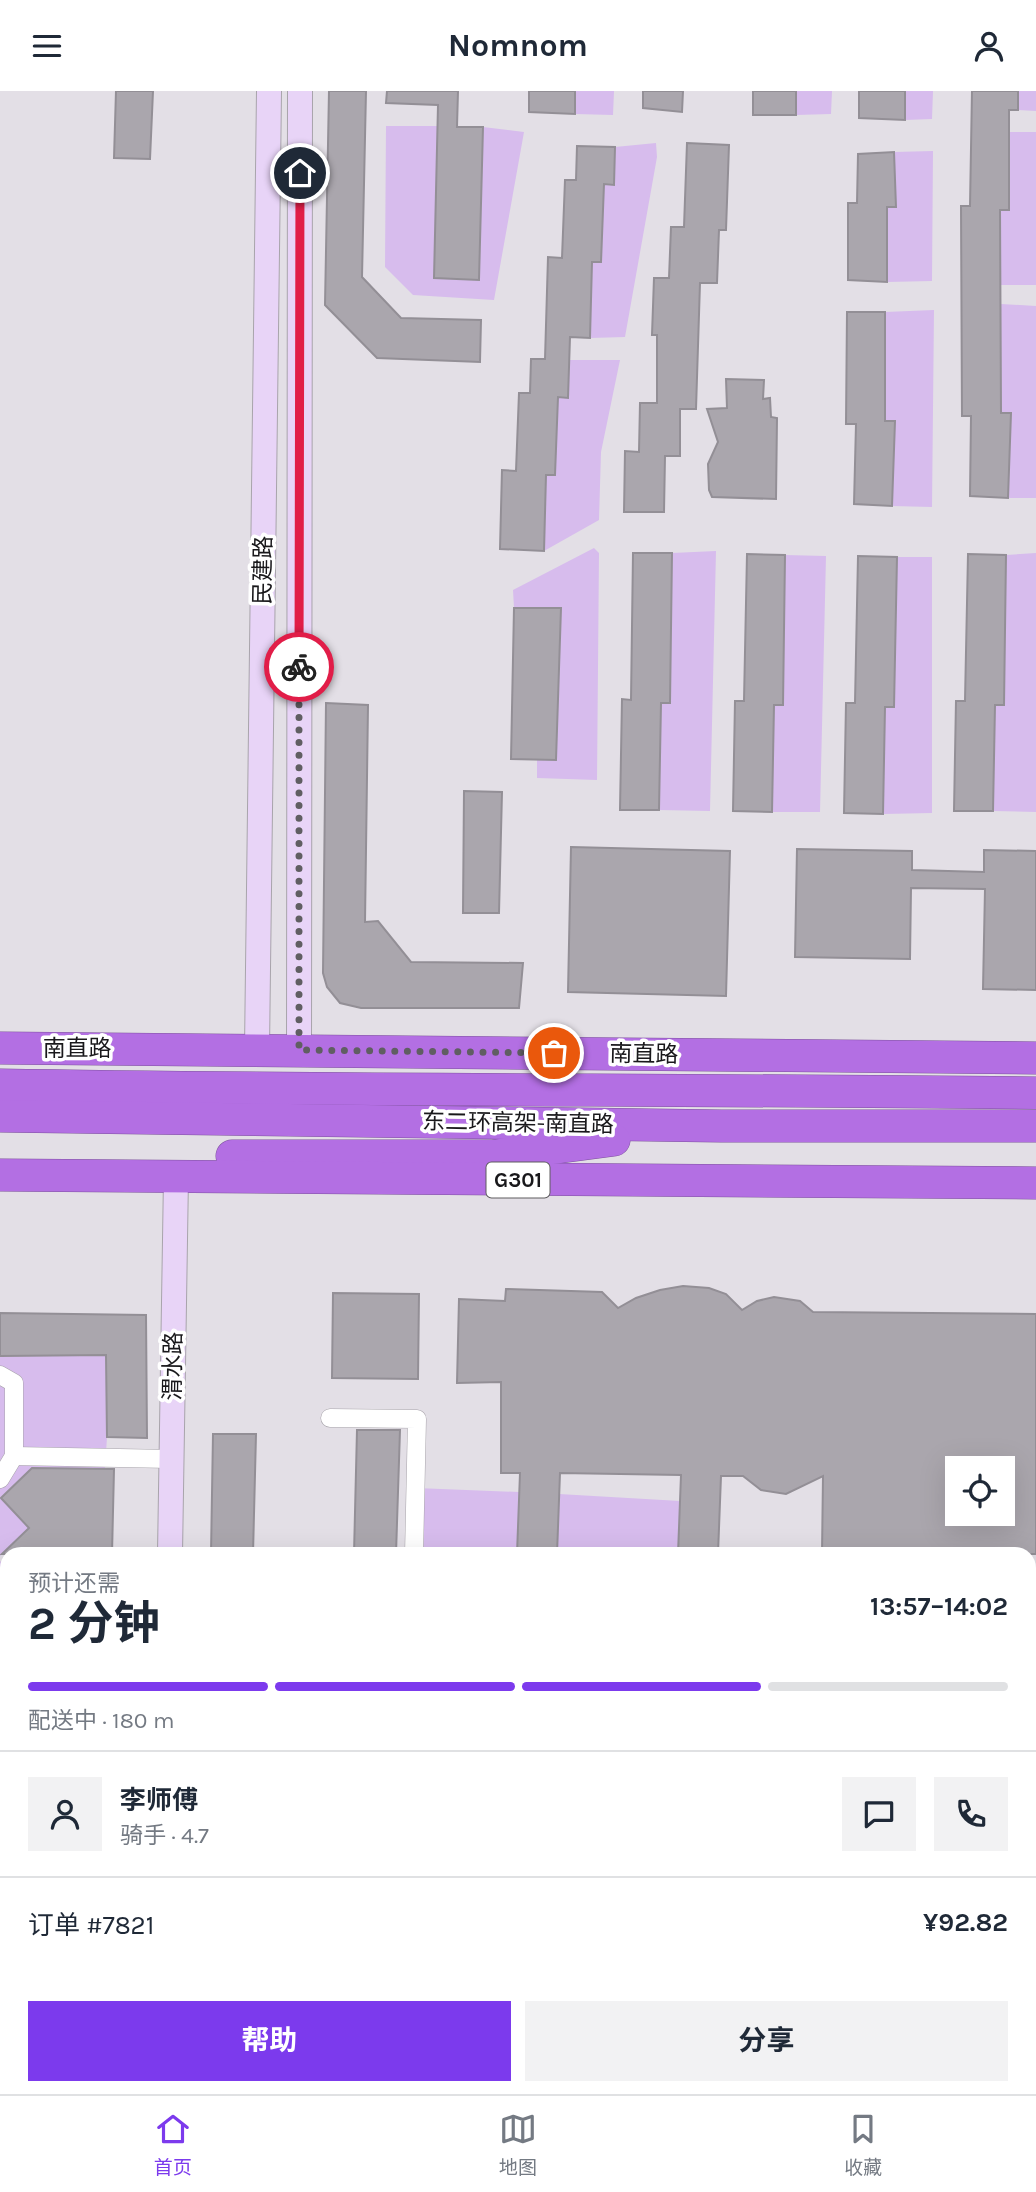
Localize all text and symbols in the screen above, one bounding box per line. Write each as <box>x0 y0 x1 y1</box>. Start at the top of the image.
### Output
icon: menu <box>28 27 66 65</box>
text: Nomnom <box>448 27 588 64</box>
icon: person <box>970 27 1008 65</box>
pin <box>270 143 330 203</box>
icon: home <box>281 154 319 192</box>
street label: 民建路 <box>249 535 277 605</box>
courier <box>264 632 334 702</box>
icon: bike <box>280 648 318 686</box>
pin <box>524 1023 584 1083</box>
icon: bag <box>535 1034 573 1072</box>
street label: 南直路 <box>43 1035 112 1062</box>
street label: 南直路 <box>609 1040 679 1068</box>
street label: 东二环高架-南直路 <box>422 1108 614 1138</box>
road number: G301 <box>486 1163 550 1197</box>
street label: 渭水路 <box>159 1331 187 1401</box>
map controls <box>945 1456 1015 1526</box>
button: locate <box>945 1456 1015 1526</box>
text: 预计还需 <box>28 1570 120 1597</box>
text: 13:57–14:02 <box>870 1591 1008 1622</box>
text: 2 分钟 <box>28 1597 159 1651</box>
text: 配送中 · 180 m <box>28 1707 174 1734</box>
button: person <box>28 1777 102 1851</box>
button: chat <box>842 1777 916 1851</box>
button: phone <box>934 1777 1008 1851</box>
text: 李师傅 <box>120 1785 198 1816</box>
text: 骑手 · 4.7 <box>120 1822 209 1849</box>
text: ¥92.82 <box>923 1907 1008 1938</box>
text: 订单 #7821 <box>28 1910 154 1941</box>
button: 帮助 <box>28 2001 511 2081</box>
button: 分享 <box>525 2001 1008 2081</box>
tab: 首页 <box>154 2110 192 2179</box>
tab: 地图 <box>499 2110 537 2179</box>
tab: 收藏 <box>844 2110 882 2179</box>

